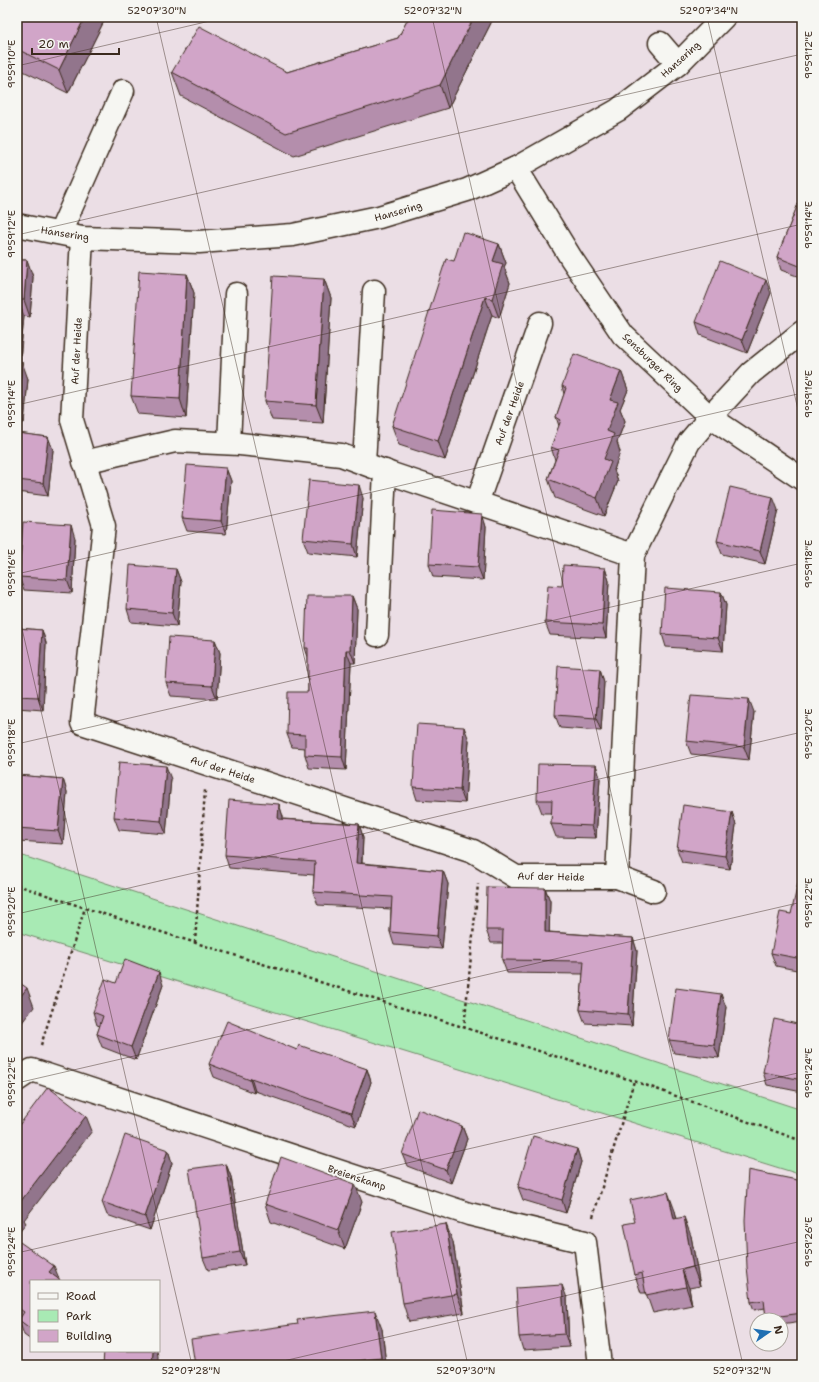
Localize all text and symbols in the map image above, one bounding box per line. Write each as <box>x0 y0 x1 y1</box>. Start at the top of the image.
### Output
text: 52°07'30"N <box>128 4 186 17</box>
text: 52°07'32"N <box>404 4 462 17</box>
text: 52°07'34"N <box>680 4 738 17</box>
scale bar <box>32 30 119 56</box>
text: 9°59'12"E <box>802 31 815 79</box>
text: 20 m <box>38 36 69 52</box>
street label: Hansering <box>658 38 703 81</box>
text: 9°59'10"E <box>5 40 18 88</box>
street label: Hansering <box>373 198 423 224</box>
text: 9°59'14"E <box>802 201 815 249</box>
text: 9°59'12"E <box>5 210 18 258</box>
street label: Hansering <box>40 223 90 244</box>
street label: Auf der Heide <box>68 317 85 385</box>
street label: Sensburger Ring <box>620 330 686 395</box>
text: 9°59'16"E <box>802 370 815 418</box>
street label: Auf der Heide <box>492 379 527 447</box>
text: 9°59'14"E <box>5 380 18 428</box>
text: 9°59'18"E <box>802 540 815 588</box>
text: 9°59'16"E <box>5 549 18 597</box>
text: 9°59'20"E <box>802 708 815 760</box>
text: 9°59'18"E <box>5 719 18 767</box>
street label: Auf der Heide <box>189 753 257 786</box>
street label: Auf der Heide <box>517 869 585 884</box>
text: 9°59'22"E <box>802 878 815 928</box>
text: 9°59'20"E <box>5 886 18 938</box>
text: 9°59'24"E <box>802 1048 815 1098</box>
text: 9°59'22"E <box>5 1057 18 1107</box>
street label: Breienskamp <box>326 1162 388 1193</box>
text: 9°59'26"E <box>802 1217 815 1267</box>
text: 9°59'24"E <box>5 1227 18 1277</box>
legend <box>30 1280 160 1352</box>
text: Road <box>66 1288 97 1304</box>
text: Park <box>66 1308 92 1324</box>
north arrow <box>749 1312 789 1352</box>
text: N <box>770 1324 787 1336</box>
text: Building <box>66 1328 112 1344</box>
text: 52°07'28"N <box>162 1364 220 1377</box>
text: 52°07'30"N <box>437 1364 495 1377</box>
text: 52°07'32"N <box>713 1364 771 1377</box>

